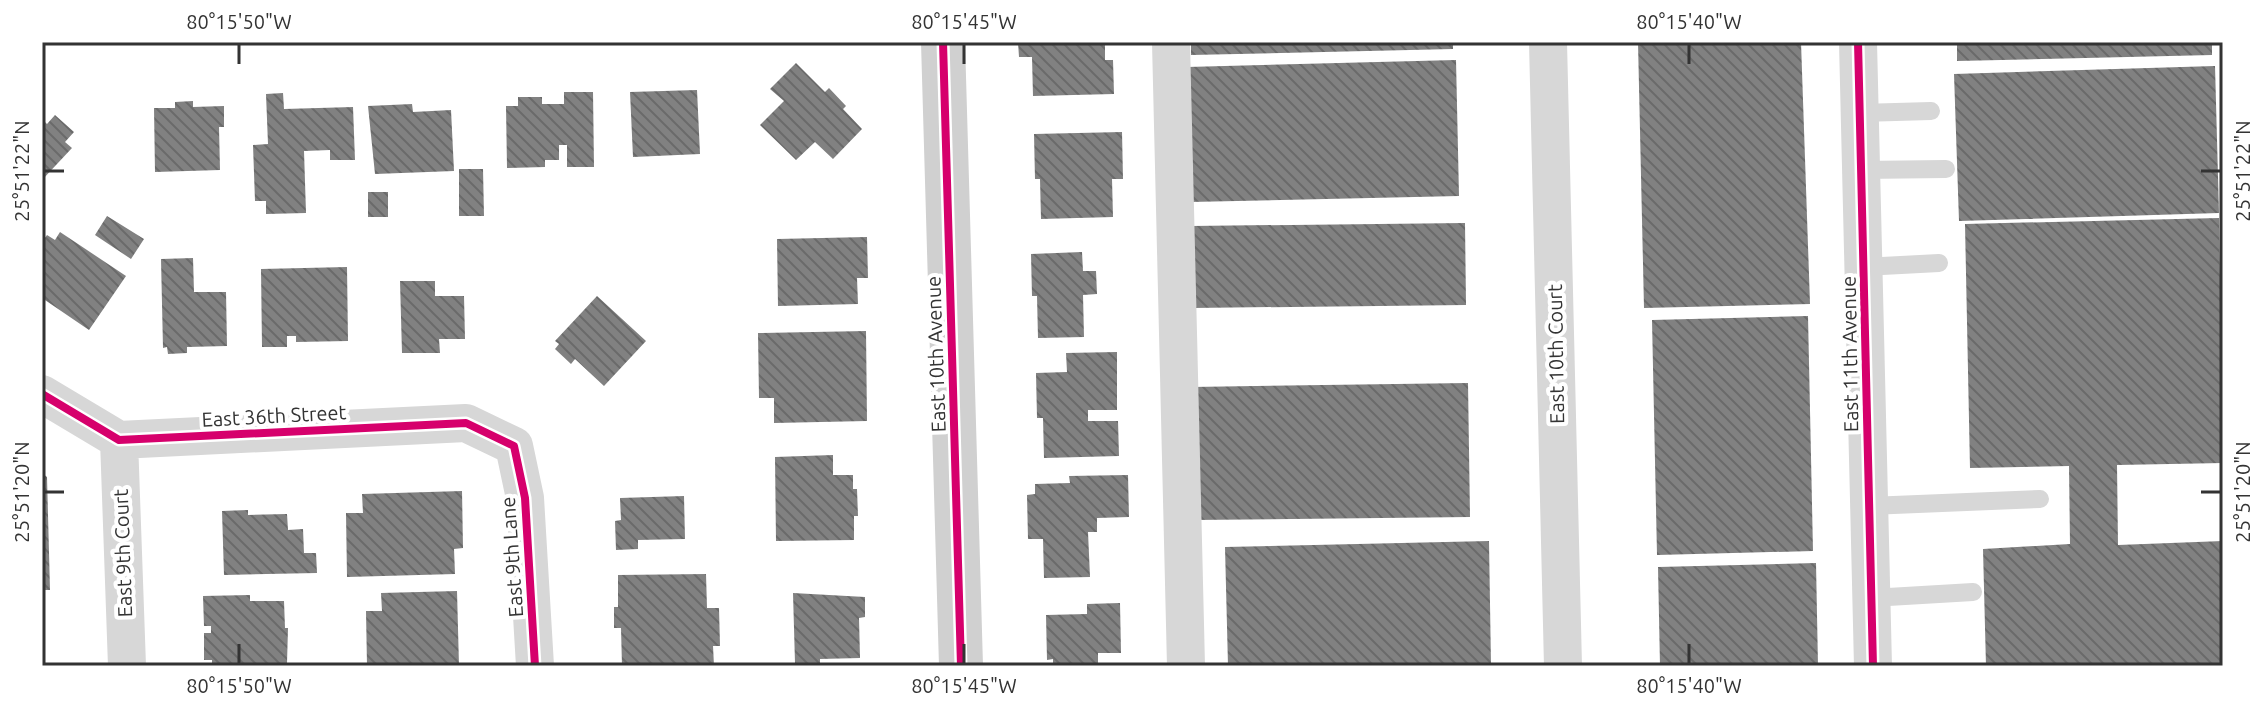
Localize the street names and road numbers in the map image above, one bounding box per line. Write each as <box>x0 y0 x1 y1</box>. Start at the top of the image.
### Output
street label: East 10th Avenue <box>921 275 950 433</box>
street label: East 11th Avenue <box>1837 276 1862 432</box>
street label: East 10th Court <box>1543 284 1568 424</box>
street label: East 36th Street <box>201 400 347 431</box>
street label: East 9th Court <box>109 488 136 618</box>
street label: East 9th Lane <box>496 496 527 618</box>

